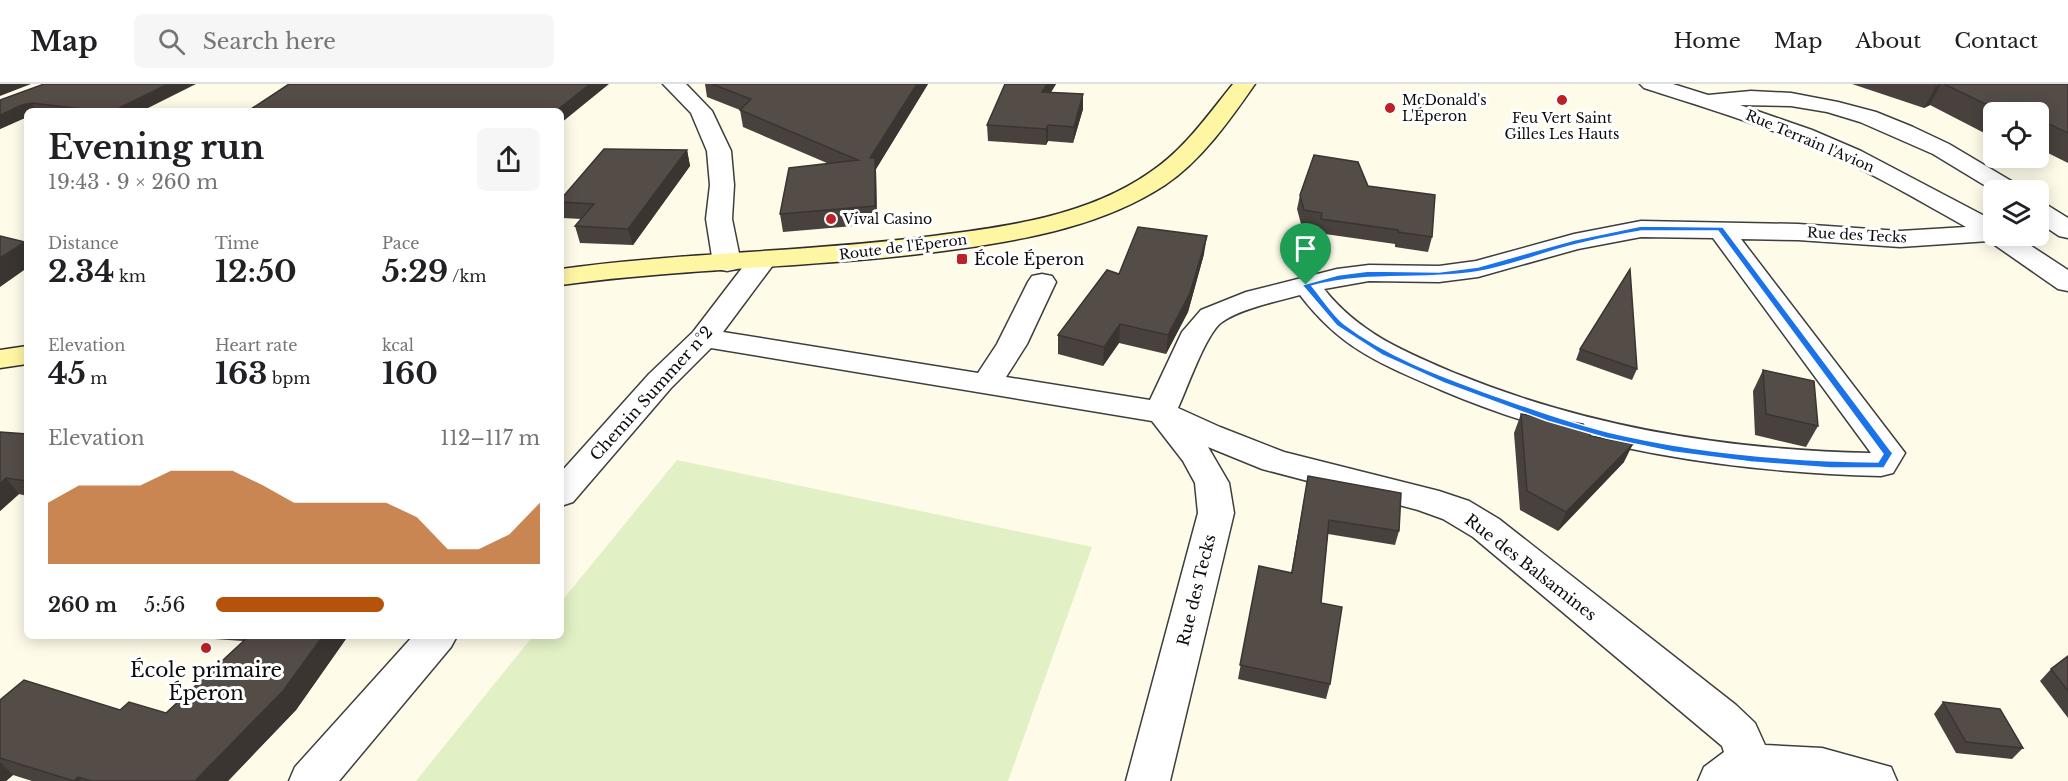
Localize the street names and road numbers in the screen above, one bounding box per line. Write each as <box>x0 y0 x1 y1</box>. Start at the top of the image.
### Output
street label: Rue Terrain l'Avion <box>1743 106 1877 176</box>
street label: Rue des Tecks <box>1807 223 1907 247</box>
street label: Route de l'Éperon <box>838 230 968 264</box>
street label: Chemin Summer n°2 <box>585 322 717 464</box>
street label: Rue des Balsamines <box>1461 509 1601 625</box>
street label: Rue des Tecks <box>1172 532 1220 648</box>

